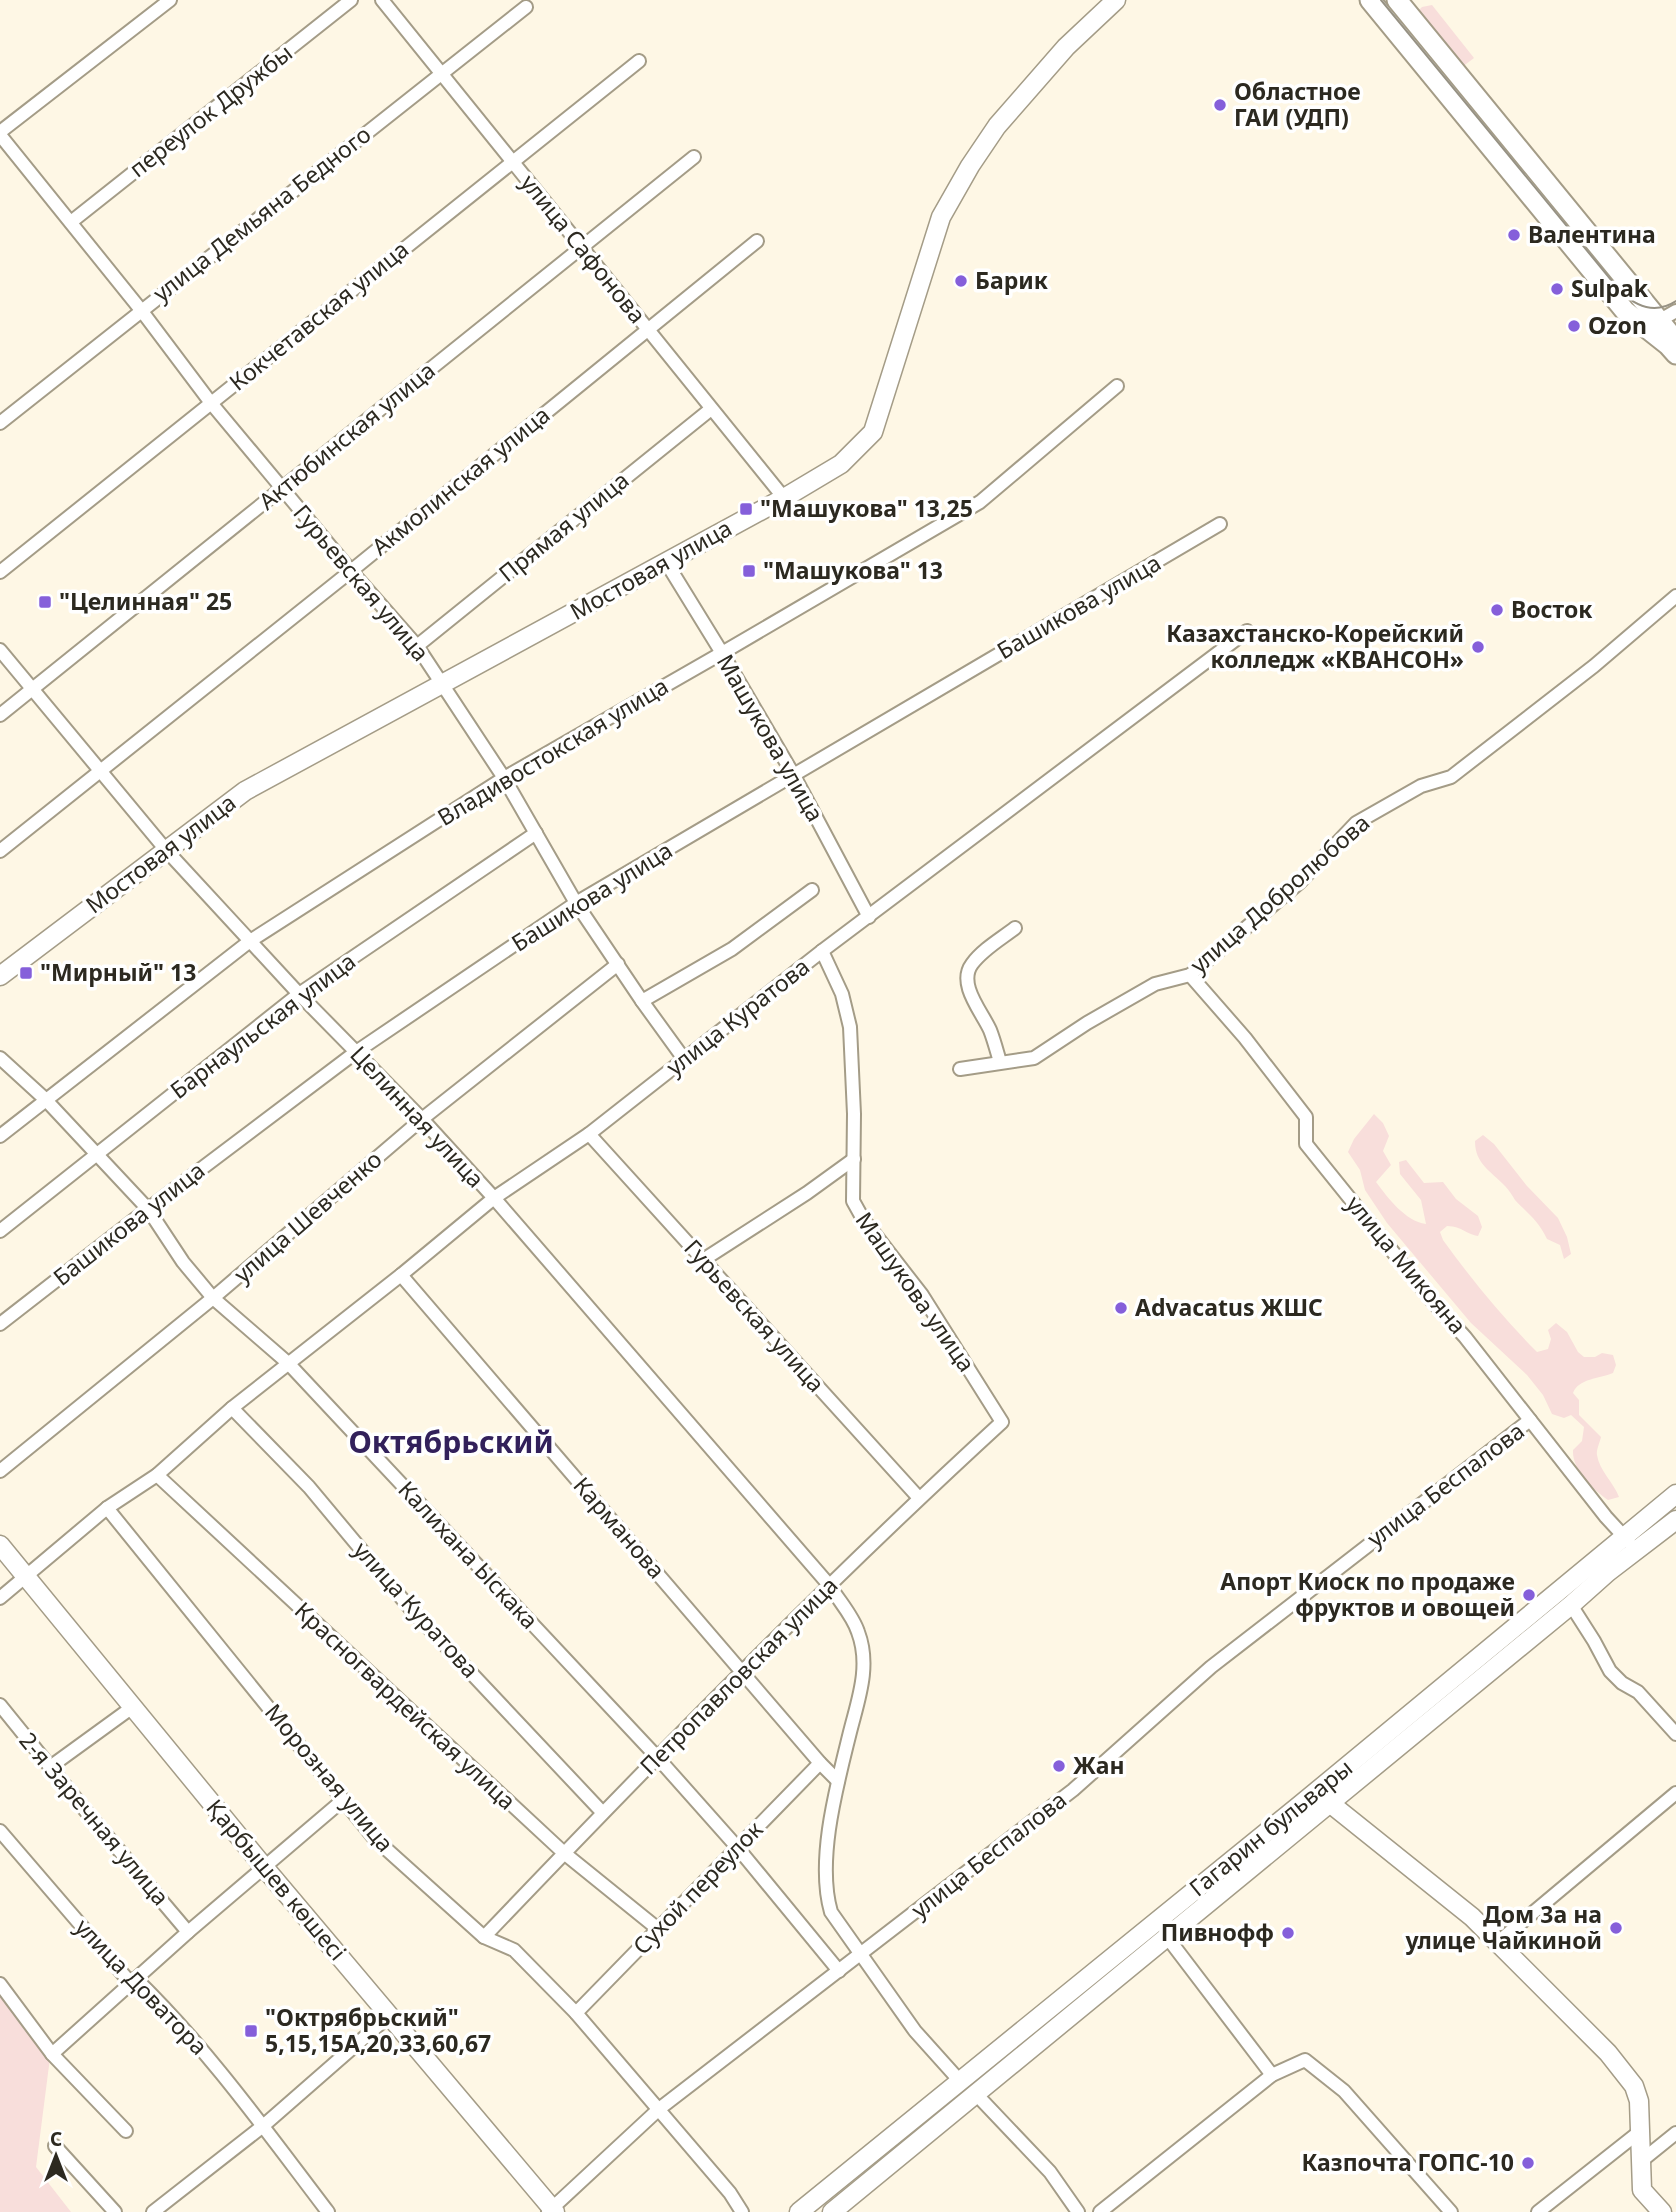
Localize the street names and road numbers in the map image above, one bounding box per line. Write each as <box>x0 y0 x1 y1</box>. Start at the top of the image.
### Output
street label: переулок Дружбы <box>122 36 299 184</box>
street label: улица Демьяна Бедного <box>146 118 377 308</box>
street label: улица Сафонова <box>514 167 654 329</box>
street label: Кокчетавская улица <box>222 233 415 398</box>
street label: Актюбинская улица <box>251 354 441 516</box>
street label: Акмолинская улица <box>365 398 556 562</box>
street label: Прямая улица <box>492 464 635 589</box>
street label: Гурьевская улица <box>287 497 437 668</box>
street label: Мостовая улица <box>564 511 737 627</box>
street label: Башикова улица <box>991 546 1166 666</box>
street label: Машукова улица <box>710 648 832 827</box>
street label: Владивостокская улица <box>431 670 674 833</box>
street label: Мостовая улица <box>79 786 242 920</box>
street label: улица Добролюбова <box>1183 806 1376 980</box>
street label: Башикова улица <box>505 834 678 959</box>
street label: Барнаульская улица <box>163 945 362 1106</box>
street label: улица Куратова <box>659 950 816 1082</box>
street label: Целинная улица <box>344 1038 492 1194</box>
street label: улица Шевченко <box>227 1143 388 1289</box>
street label: Башикова улица <box>46 1154 211 1292</box>
street label: улица Микояна <box>1339 1188 1474 1340</box>
street label: Машукова улица <box>849 1205 983 1378</box>
street label: Гурьевская улица <box>677 1232 832 1399</box>
street label: улица Беспалова <box>1360 1415 1530 1554</box>
street label: Карманова <box>567 1470 673 1585</box>
street label: Калихана Ыскака <box>392 1473 546 1635</box>
street label: улица Куратова <box>347 1534 487 1684</box>
street label: Петропавловская улица <box>632 1569 844 1781</box>
street label: Красногвардейская улица <box>288 1594 523 1816</box>
street label: Морозная улица <box>258 1696 401 1858</box>
street label: 2-я Заречная улица <box>13 1725 177 1912</box>
street label: Гагарин бульвары <box>1182 1751 1359 1903</box>
street label: улица Беспалова <box>904 1783 1073 1925</box>
street label: Қарбышев көшесі <box>200 1792 354 1967</box>
street label: Сухой переулок <box>625 1813 770 1961</box>
street label: улица Доватора <box>68 1911 215 2061</box>

